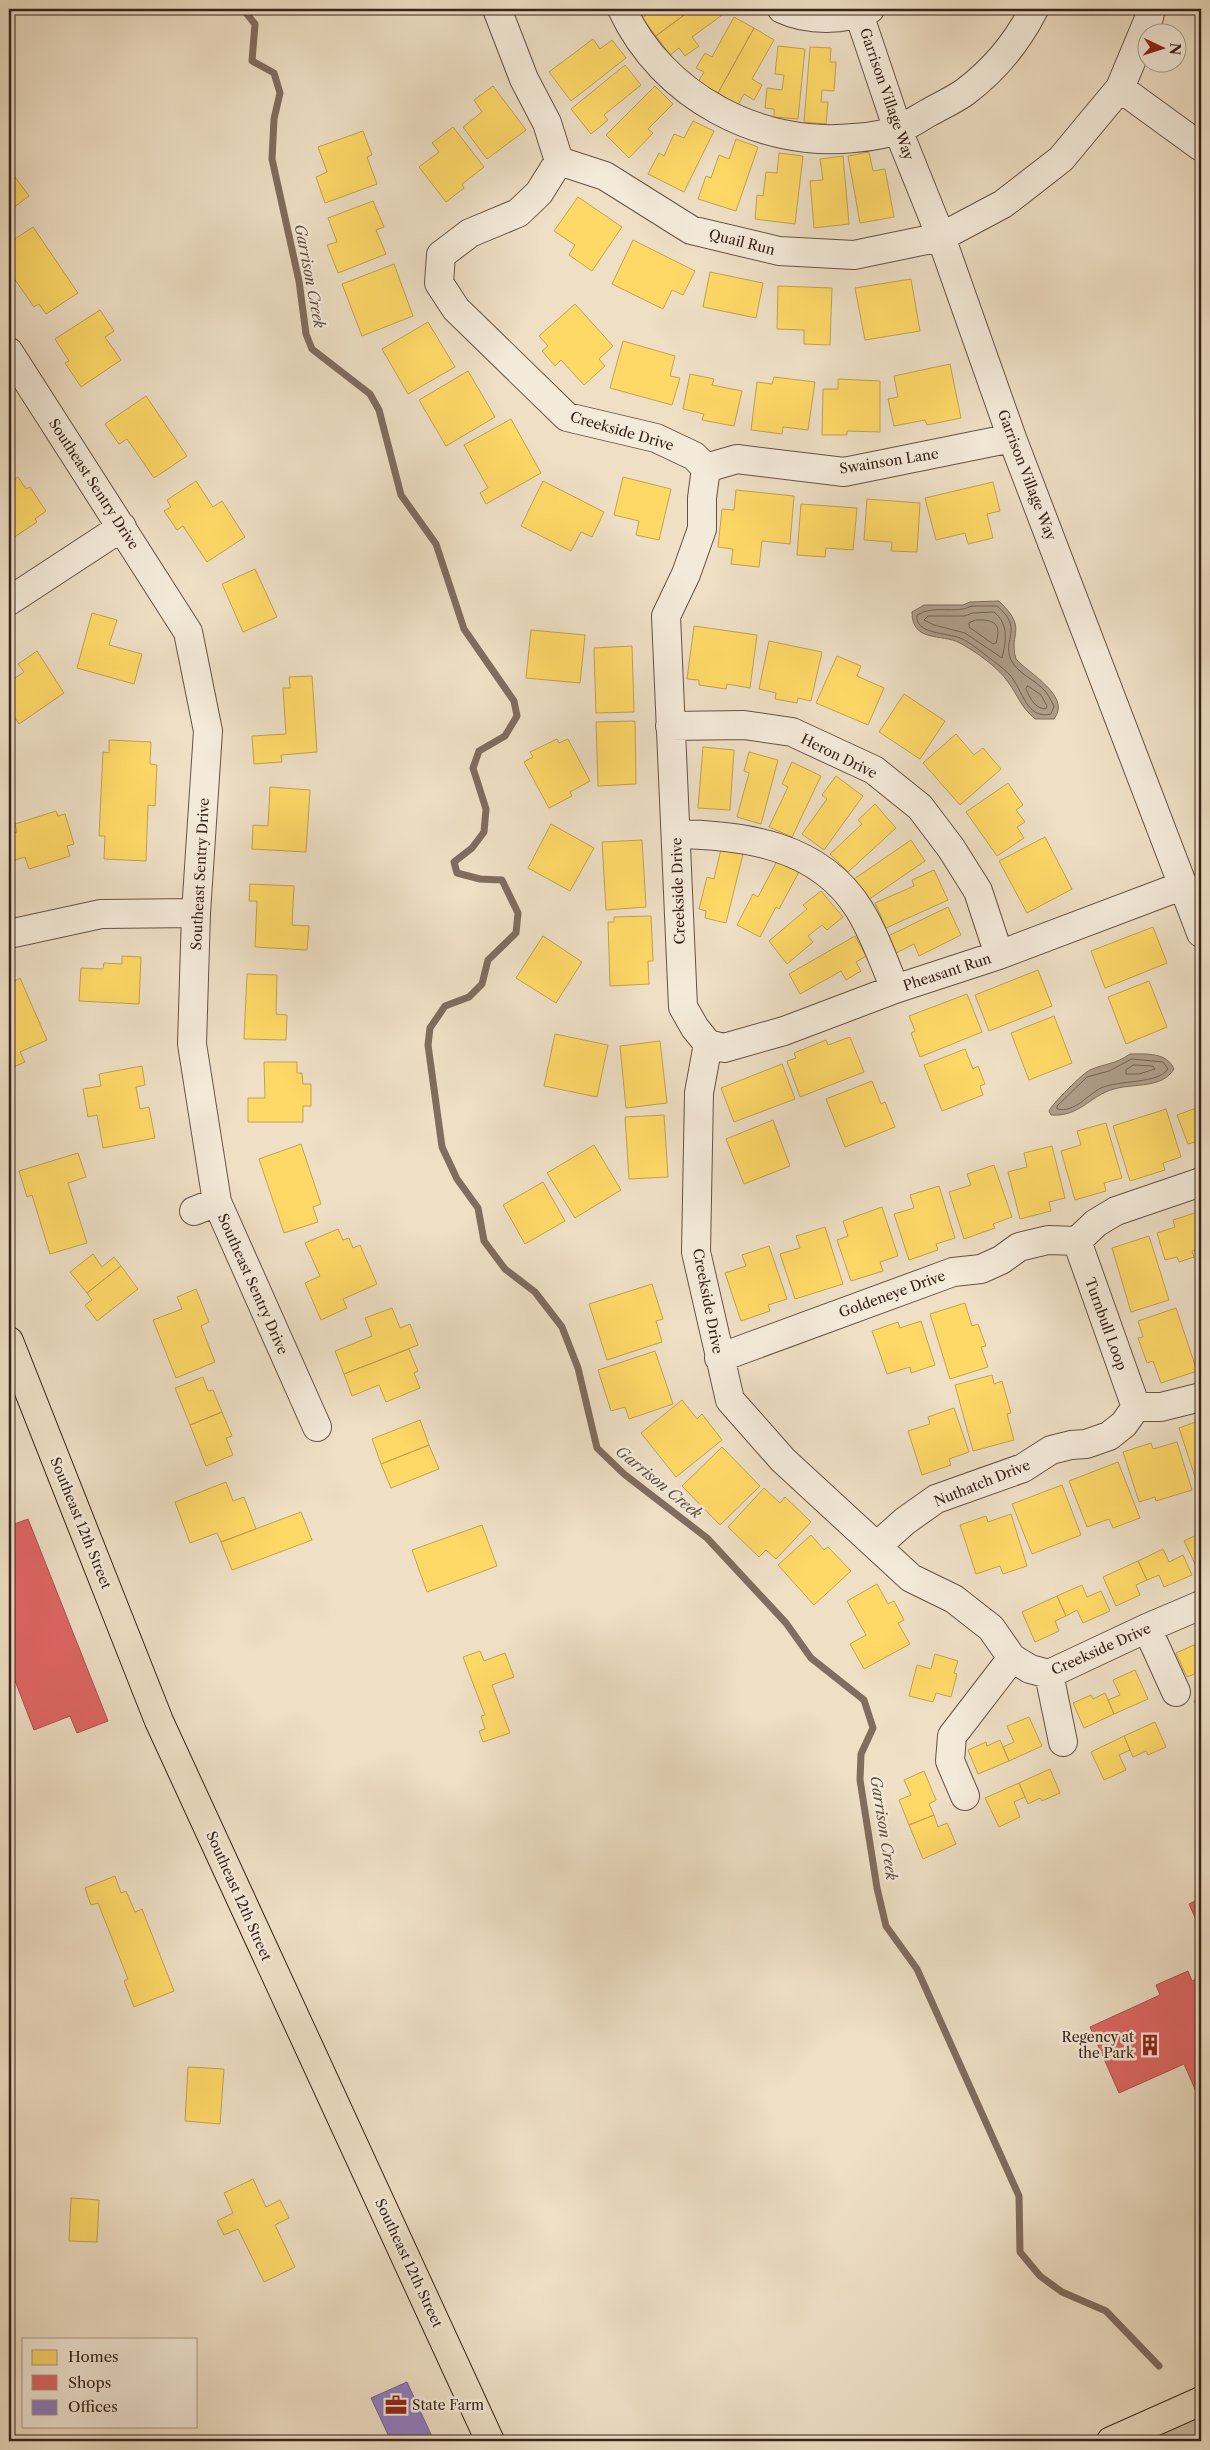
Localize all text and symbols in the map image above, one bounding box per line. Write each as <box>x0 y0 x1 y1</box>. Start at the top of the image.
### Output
north arrow <box>1138 22 1188 72</box>
street label: Garrison Village Way <box>856 26 918 163</box>
text: N <box>1166 42 1184 56</box>
water label: Garrison Creek <box>291 222 329 330</box>
street label: Quail Run <box>707 225 777 259</box>
street label: Garrison Village Way <box>994 407 1060 543</box>
street label: Creekside Drive <box>568 408 676 454</box>
street label: Southeast Sentry Drive <box>45 415 143 553</box>
street label: Swainson Lane <box>838 444 940 478</box>
street label: Heron Drive <box>798 730 880 782</box>
street label: Southeast Sentry Drive <box>187 797 213 951</box>
street label: Creekside Drive <box>667 837 689 945</box>
street label: Pheasant Run <box>901 949 994 995</box>
street label: Southeast Sentry Drive <box>214 1211 292 1357</box>
street label: Creekside Drive <box>689 1247 727 1355</box>
street label: Goldeneye Drive <box>836 1266 948 1322</box>
street label: Turnbull Loop <box>1081 1275 1131 1373</box>
water label: Garrison Creek <box>612 1441 706 1523</box>
street label: Southeast 12th Street <box>46 1455 116 1591</box>
street label: Nuthatch Drive <box>931 1455 1033 1510</box>
street label: Creekside Drive <box>1048 1619 1154 1679</box>
water label: Garrison Creek <box>866 1774 902 1882</box>
street label: Southeast 12th Street <box>202 1828 276 1964</box>
place label: Regency at the Park <box>1061 2028 1135 2062</box>
building icon: Regency at the Park <box>1137 2032 1163 2058</box>
street label: Southeast 12th Street <box>371 2196 447 2330</box>
legend <box>22 2338 198 2428</box>
text: Homes <box>68 2347 119 2366</box>
text: Shops <box>68 2373 111 2392</box>
office icon: State Farm <box>383 2392 409 2418</box>
place label: State Farm <box>412 2396 484 2414</box>
text: Offices <box>68 2397 118 2416</box>

